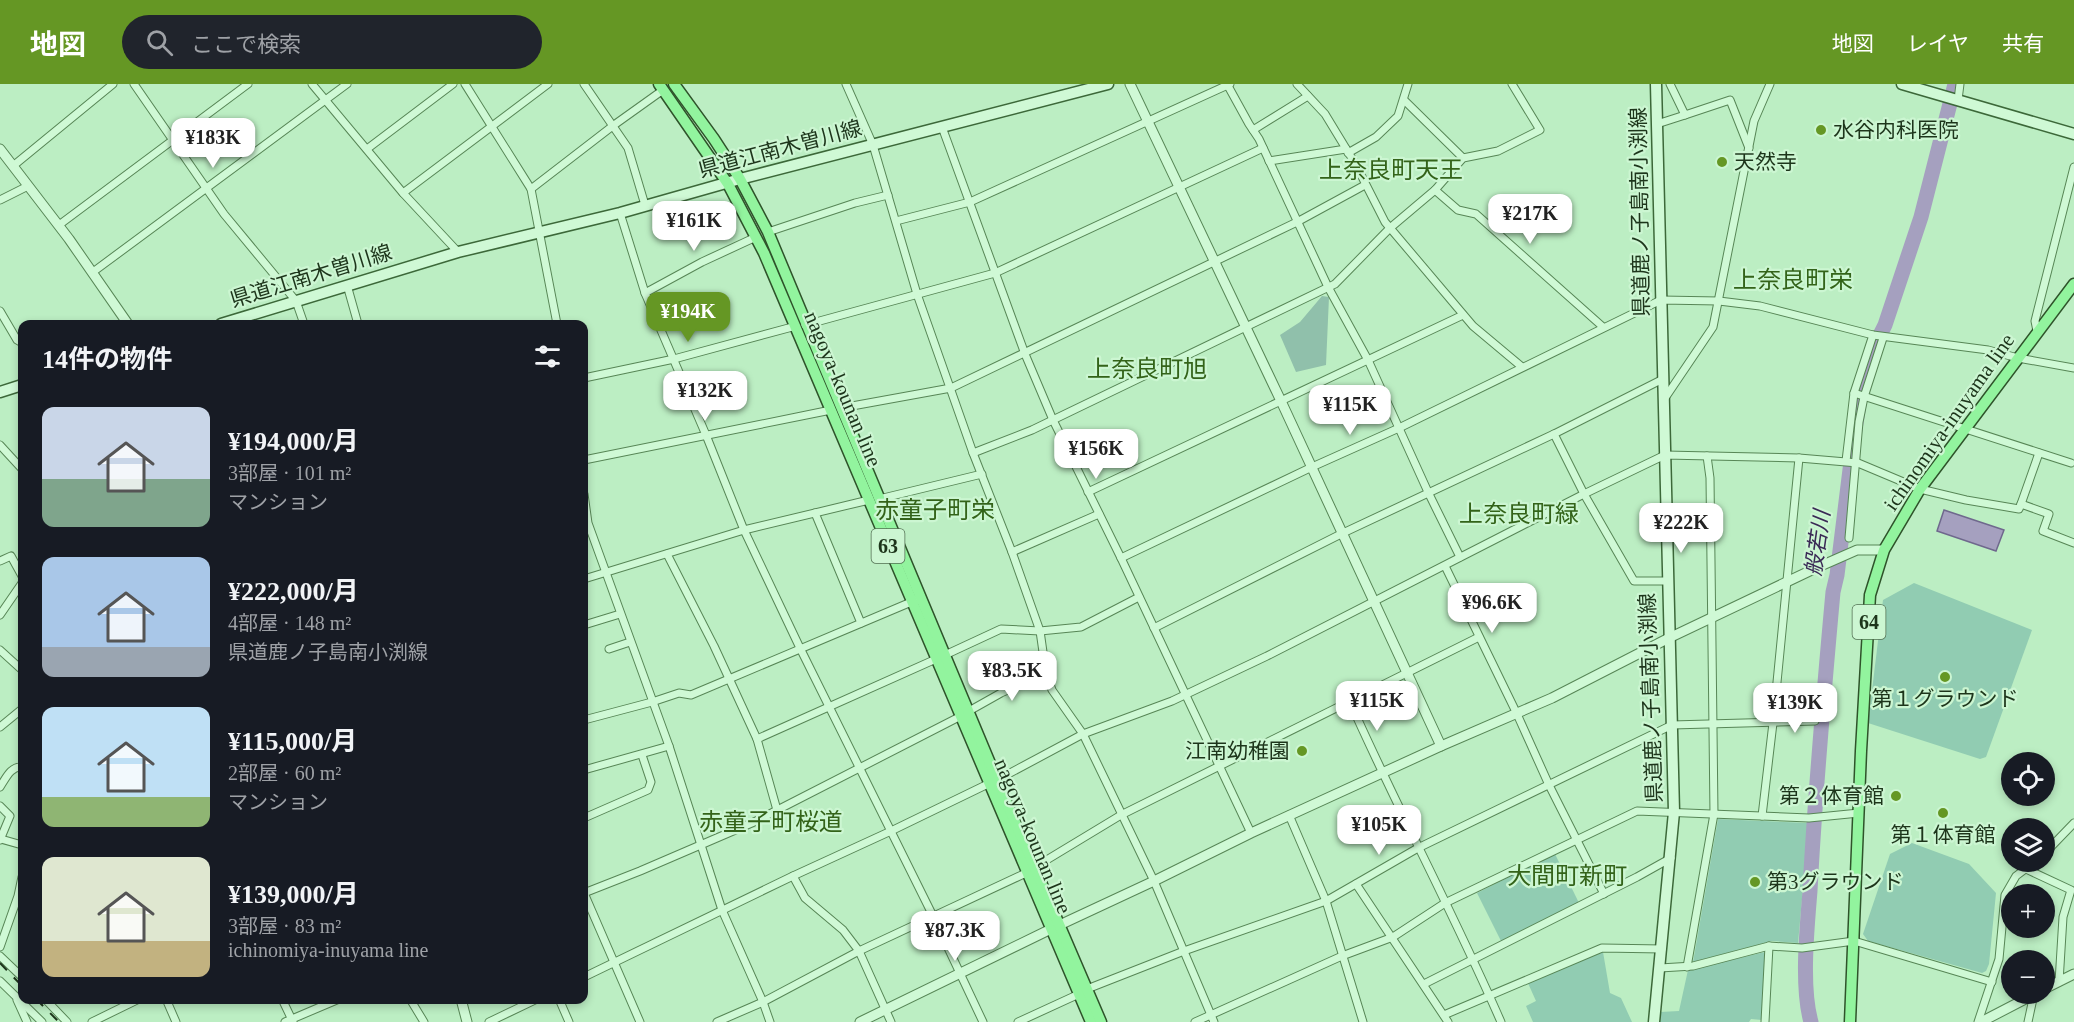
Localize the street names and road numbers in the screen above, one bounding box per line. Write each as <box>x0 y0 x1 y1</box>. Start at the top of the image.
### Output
street label: 県道鹿ノ子島南小渕線 <box>1626 107 1654 317</box>
street label: 県道江南木曽川線 <box>696 116 864 182</box>
street label: 県道江南木曽川線 <box>227 240 395 312</box>
street label: nagoya-kounan line <box>799 308 887 470</box>
street label: ichinomiya-inuyama line <box>1879 329 2019 515</box>
road number: 63 <box>872 529 904 563</box>
street label: 県道鹿ノ子島南小渕線 <box>1635 593 1667 803</box>
road number: 64 <box>1852 605 1886 639</box>
street label: nagoya-kounan line <box>989 755 1077 917</box>

